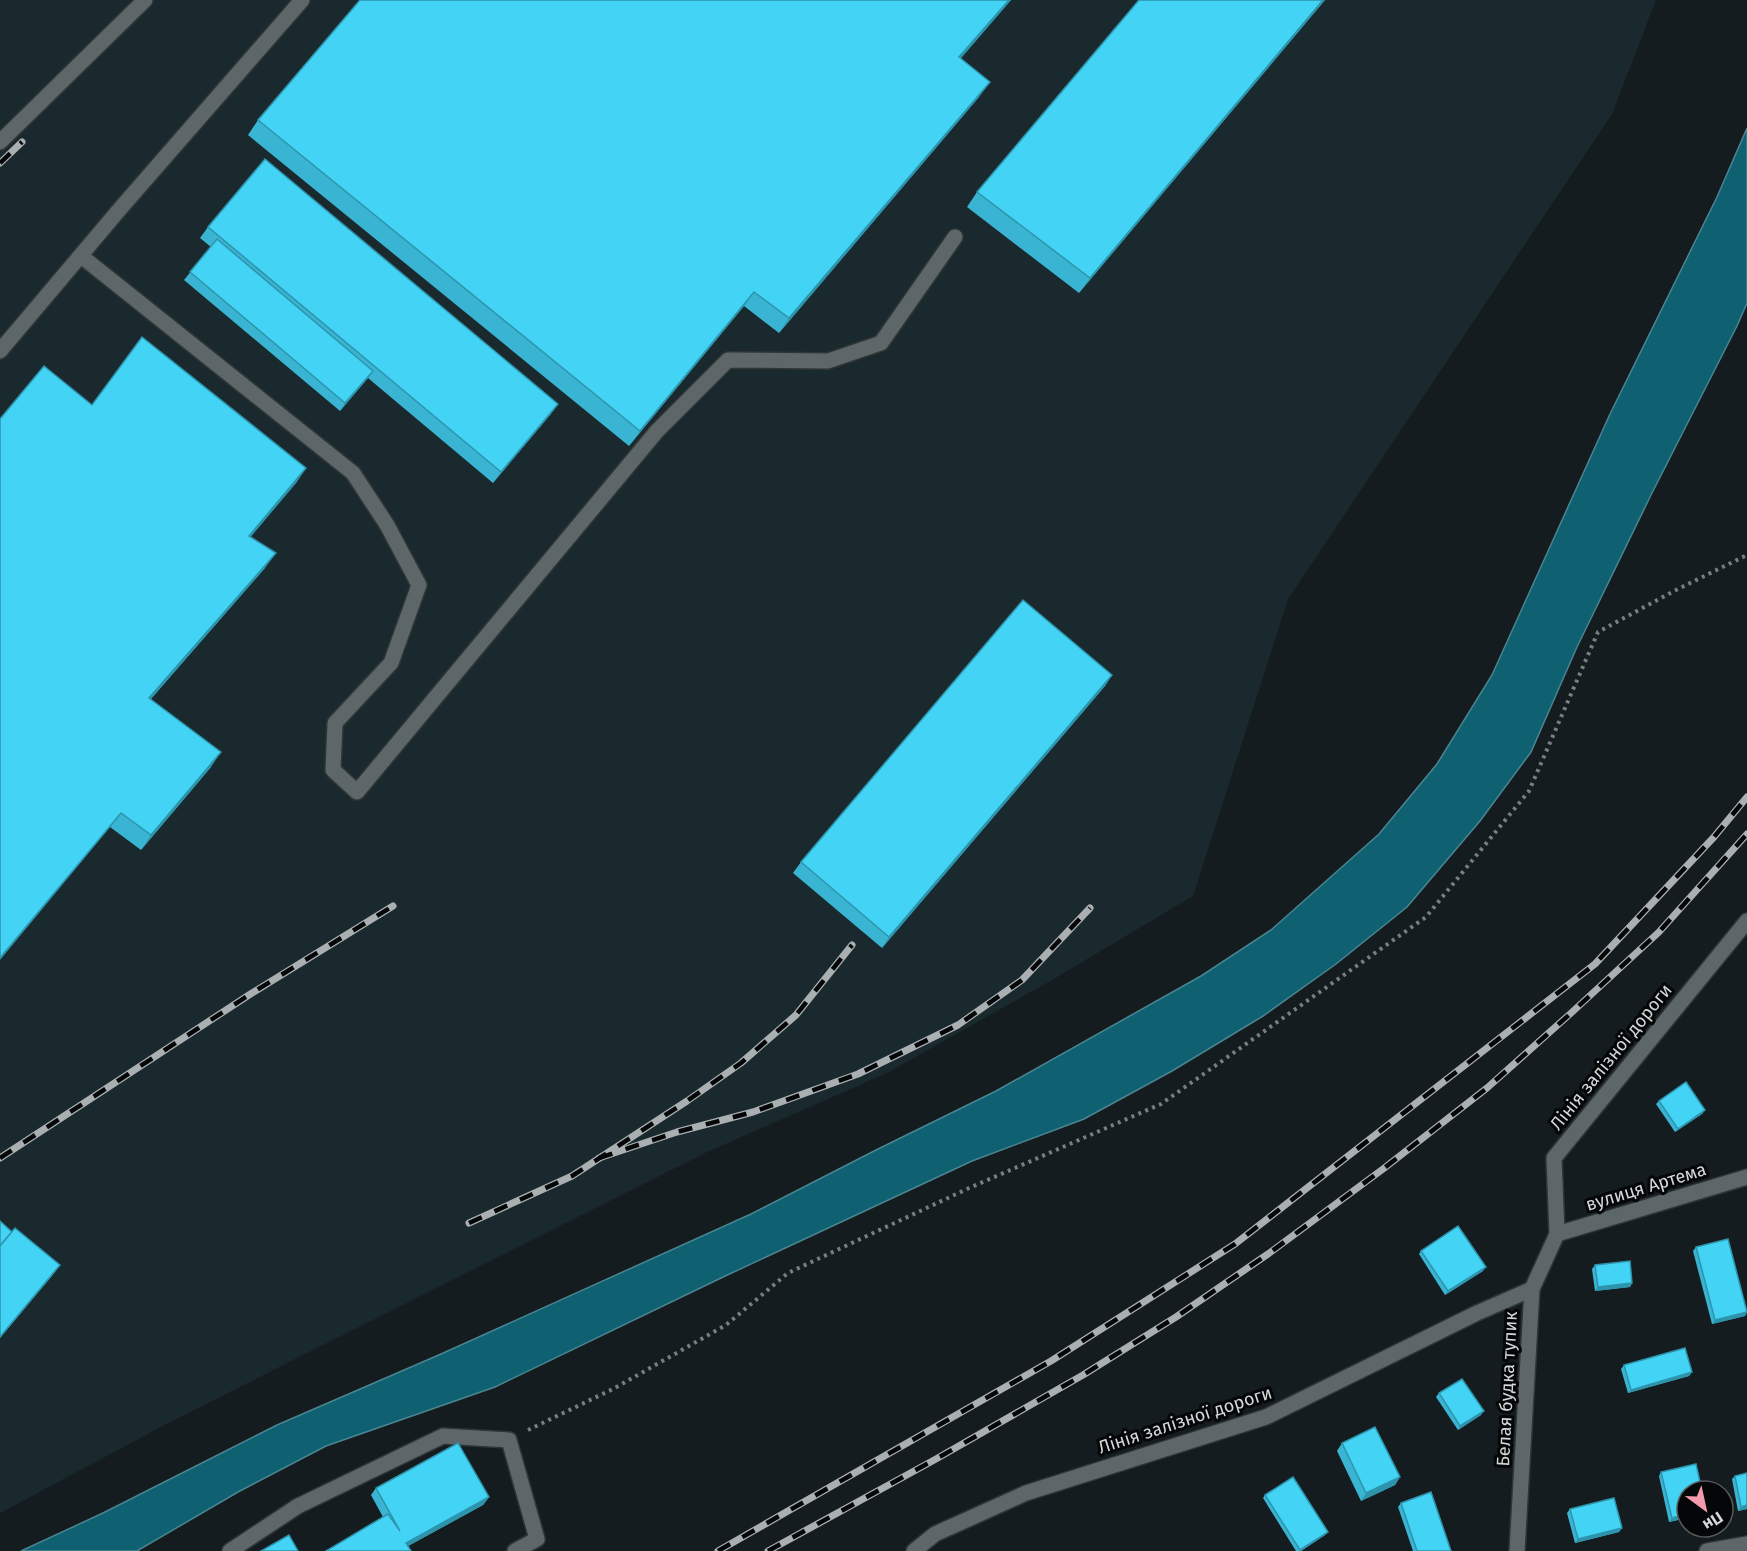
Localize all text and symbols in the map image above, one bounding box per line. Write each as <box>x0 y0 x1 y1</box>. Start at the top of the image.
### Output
street label: Лінія залізної дороги <box>1545 979 1677 1135</box>
street label: вулиця Артема <box>1583 1158 1709 1216</box>
street label: Белая будка тупик <box>1492 1310 1522 1467</box>
street label: Лінія залізної дороги <box>1095 1381 1275 1459</box>
north arrow <box>1675 1479 1735 1539</box>
text: Пн <box>1699 1508 1726 1535</box>

